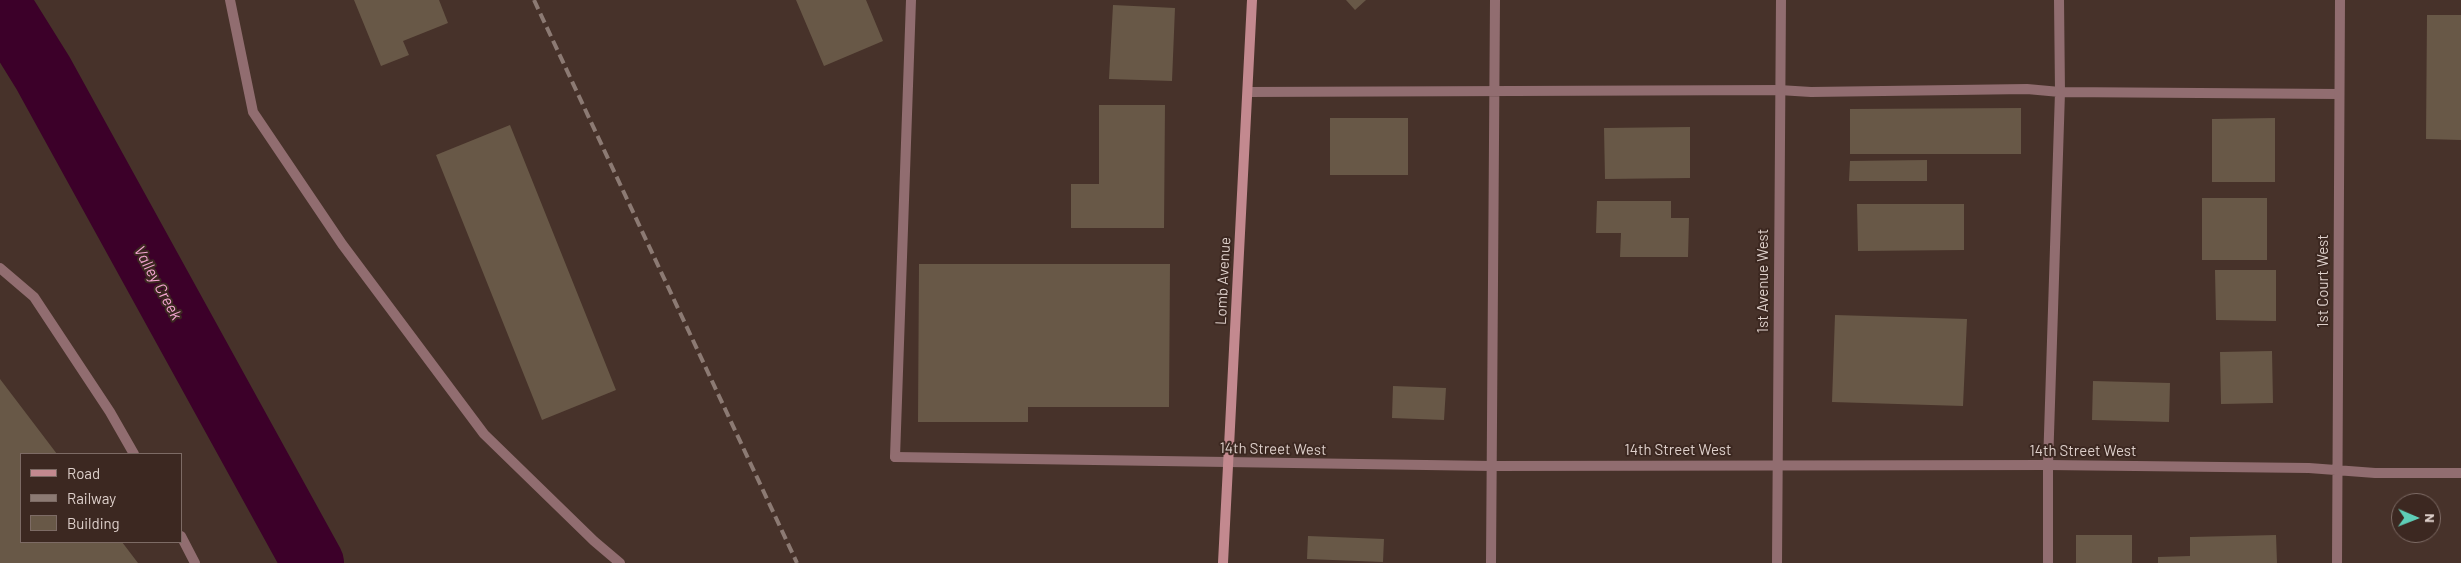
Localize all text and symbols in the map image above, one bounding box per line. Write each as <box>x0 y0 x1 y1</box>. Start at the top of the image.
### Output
street label: 1st Avenue West <box>1754 229 1772 333</box>
street label: 1st Court West <box>2314 234 2332 328</box>
street label: Lomb Avenue <box>1212 237 1234 325</box>
water label: Valley Creek <box>130 243 186 323</box>
street label: 14th Street West <box>1219 439 1327 459</box>
street label: 14th Street West <box>1625 441 1731 459</box>
street label: 14th Street West <box>2030 442 2136 460</box>
legend <box>20 453 182 543</box>
text: Road <box>67 464 100 482</box>
text: Railway <box>67 489 116 507</box>
north arrow <box>2391 493 2441 543</box>
text: N <box>2422 513 2439 523</box>
text: Building <box>67 514 120 532</box>

